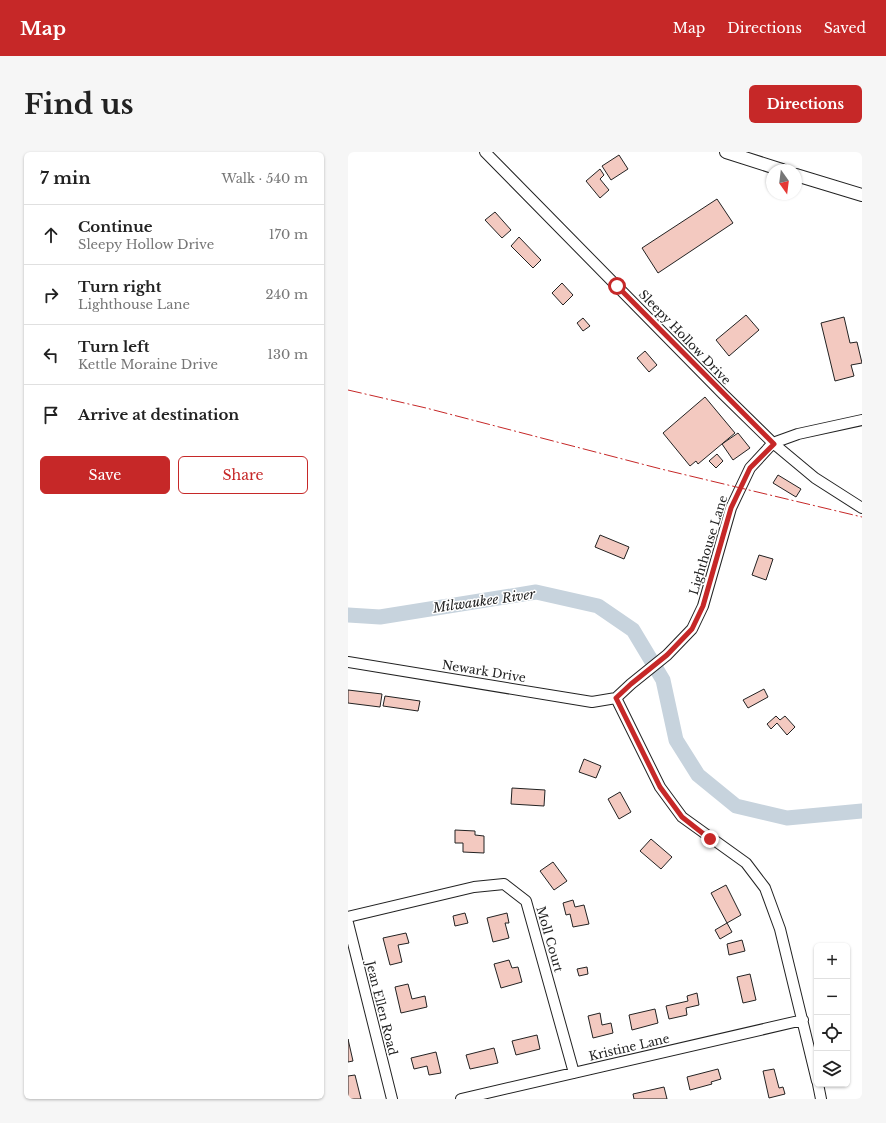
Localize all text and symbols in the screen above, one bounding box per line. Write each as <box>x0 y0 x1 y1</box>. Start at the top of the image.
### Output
text: Map <box>20 17 66 40</box>
text: Map <box>673 19 705 37</box>
text: Directions <box>727 19 802 37</box>
text: Saved <box>824 19 866 37</box>
button: Directions <box>749 85 862 123</box>
text: Find us <box>24 87 134 122</box>
north arrow <box>766 164 802 200</box>
text: 7 min <box>40 168 91 189</box>
text: Walk · 540 m <box>221 170 308 187</box>
text: Continue <box>78 217 153 236</box>
icon: ahead <box>40 224 62 246</box>
text: 170 m <box>269 226 308 243</box>
text: Sleepy Hollow Drive <box>78 236 214 253</box>
text: Turn right <box>78 277 161 296</box>
route start <box>608 277 626 295</box>
icon: right <box>40 284 62 306</box>
text: 240 m <box>265 286 308 303</box>
street label: Sleepy Hollow Drive <box>636 287 734 388</box>
text: Lighthouse Lane <box>78 296 190 313</box>
text: Turn left <box>78 337 149 356</box>
icon: left <box>40 344 62 366</box>
text: 130 m <box>267 346 308 363</box>
text: Kettle Moraine Drive <box>78 356 218 373</box>
icon: arrive <box>40 404 62 426</box>
text: Arrive at destination <box>78 405 239 424</box>
button: Save <box>40 456 170 494</box>
button: Share <box>178 456 308 494</box>
street label: Lighthouse Lane <box>686 493 730 597</box>
water label: Milwaukee River <box>431 585 537 617</box>
street label: Newark Drive <box>441 657 527 685</box>
route end <box>701 830 719 848</box>
street label: Moll Court <box>533 904 567 974</box>
map controls <box>814 943 850 1087</box>
button: + <box>814 943 850 979</box>
street label: Jean Ellen Road <box>363 957 401 1057</box>
button: − <box>814 979 850 1015</box>
button: locate <box>814 1015 850 1051</box>
street label: Kristine Lane <box>587 1030 671 1064</box>
button: layers <box>814 1051 850 1087</box>

